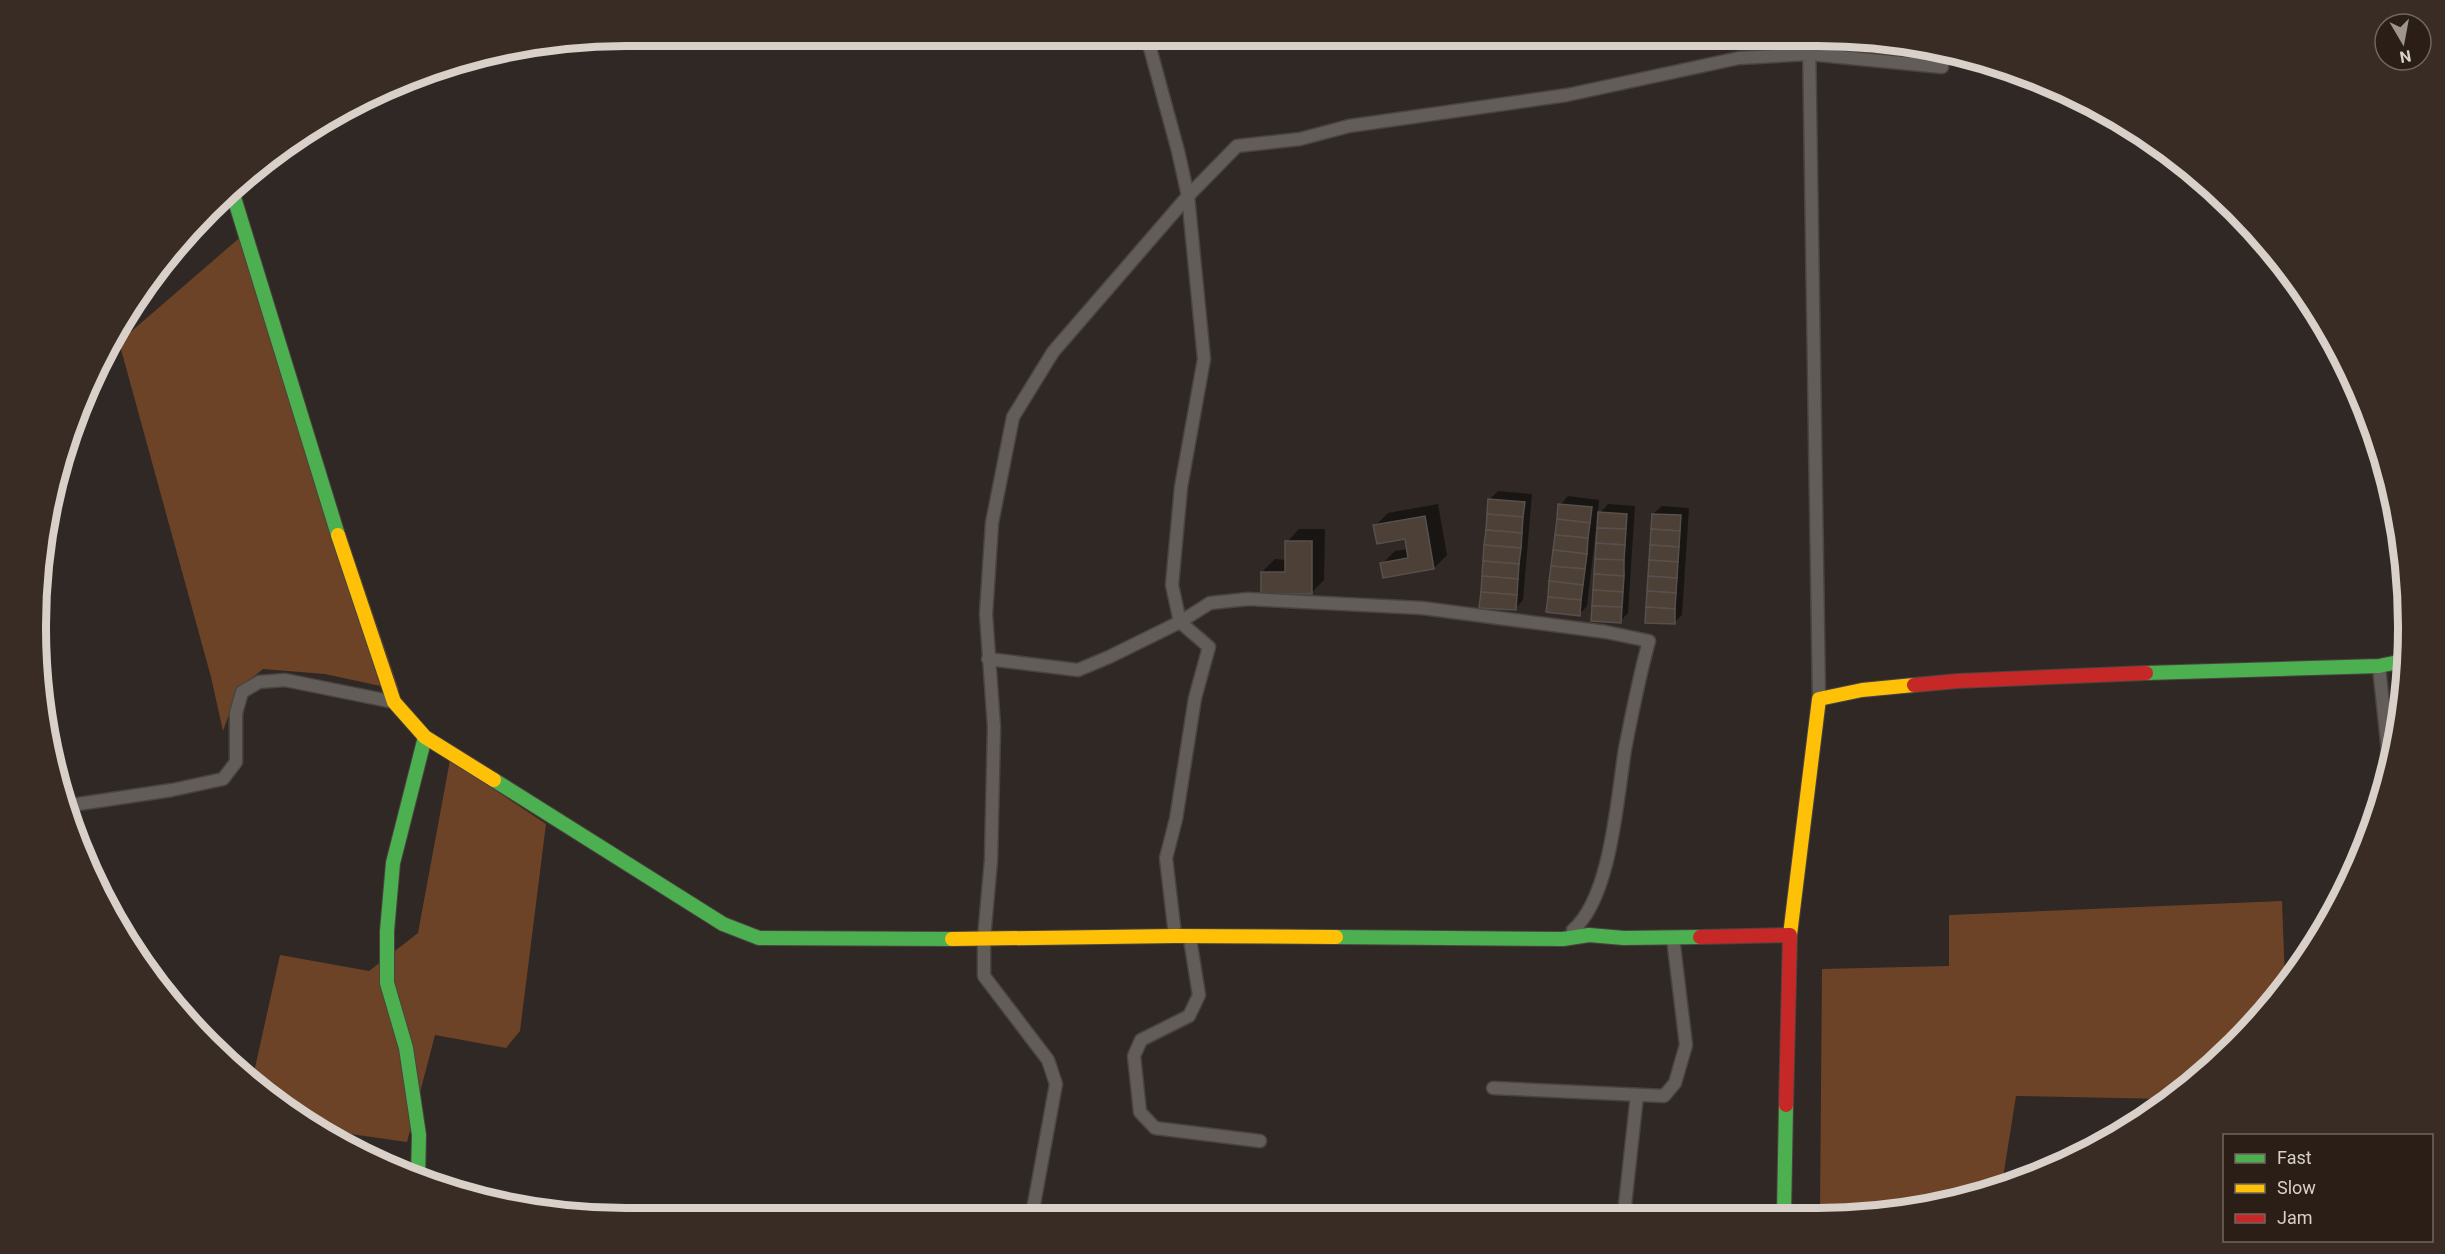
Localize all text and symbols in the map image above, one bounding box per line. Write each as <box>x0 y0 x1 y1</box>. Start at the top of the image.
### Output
north arrow <box>2373 12 2433 72</box>
text: N <box>2398 46 2413 67</box>
legend <box>2223 1134 2433 1242</box>
text: Fast <box>2277 1147 2312 1168</box>
text: Slow <box>2277 1177 2316 1198</box>
text: Jam <box>2277 1207 2313 1228</box>

